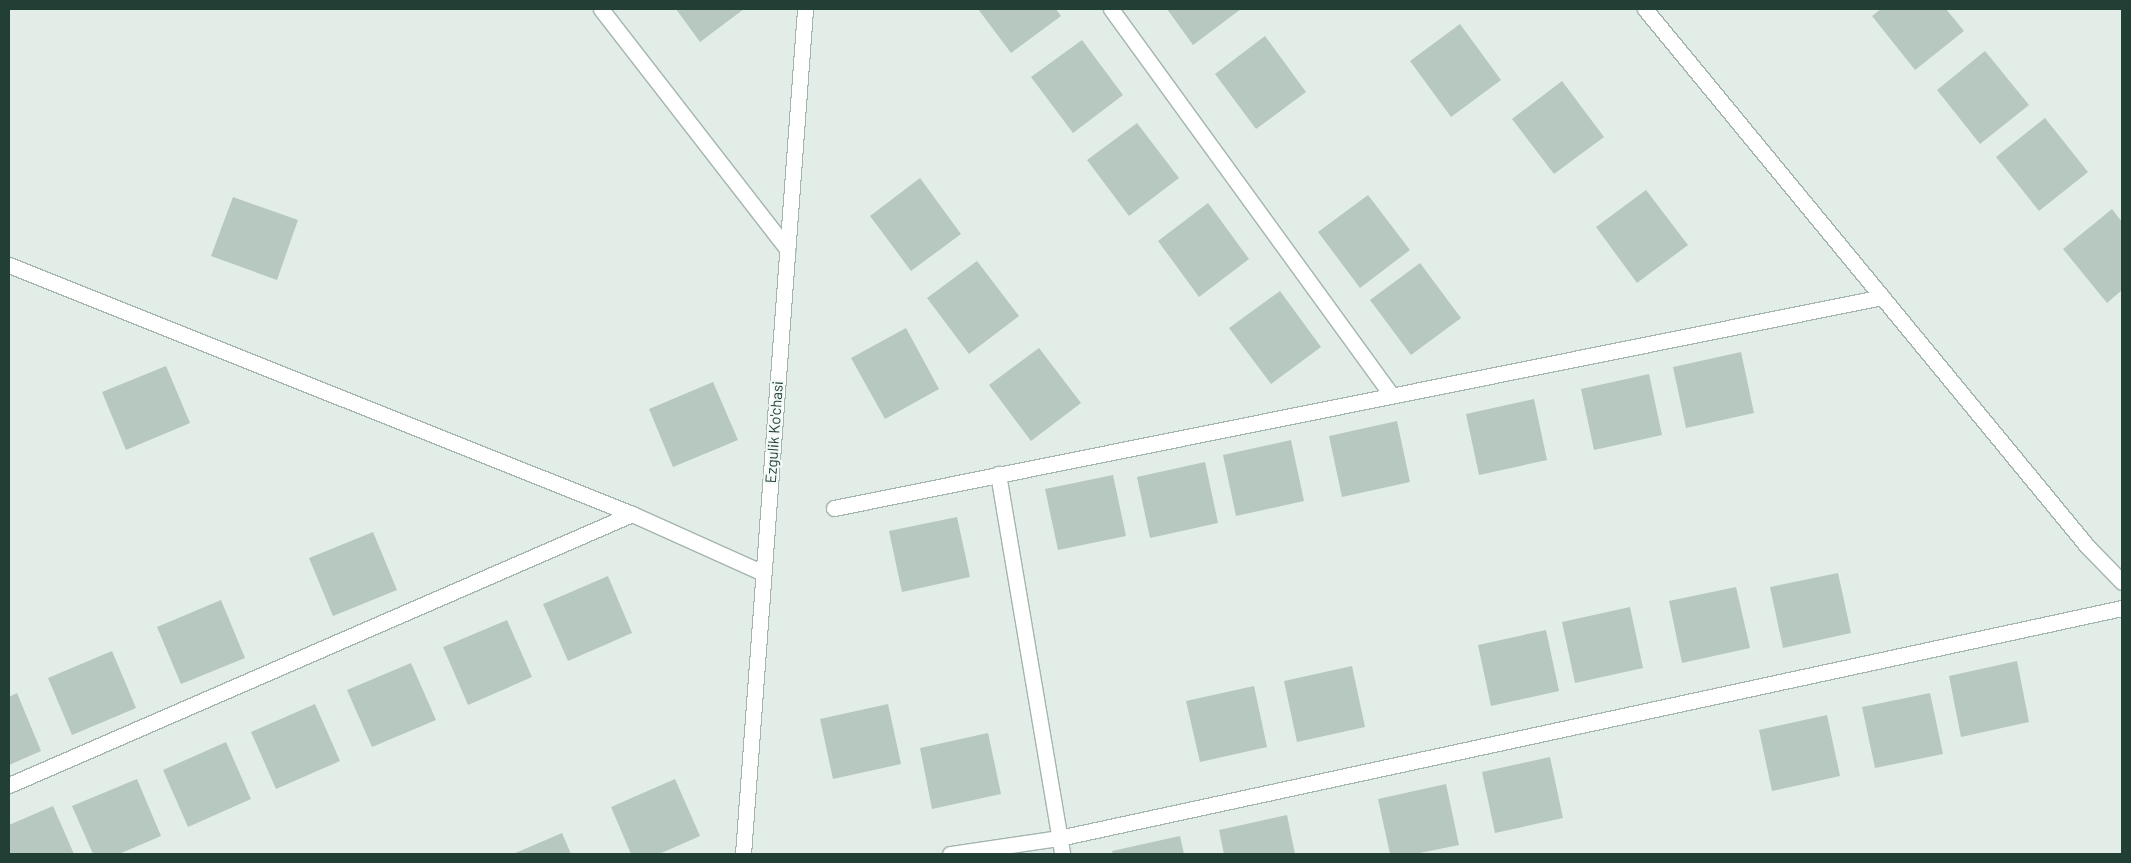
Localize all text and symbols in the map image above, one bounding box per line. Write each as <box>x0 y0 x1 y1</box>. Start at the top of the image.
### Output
street label: Ezgulik Ko'chasi <box>761 380 787 484</box>

